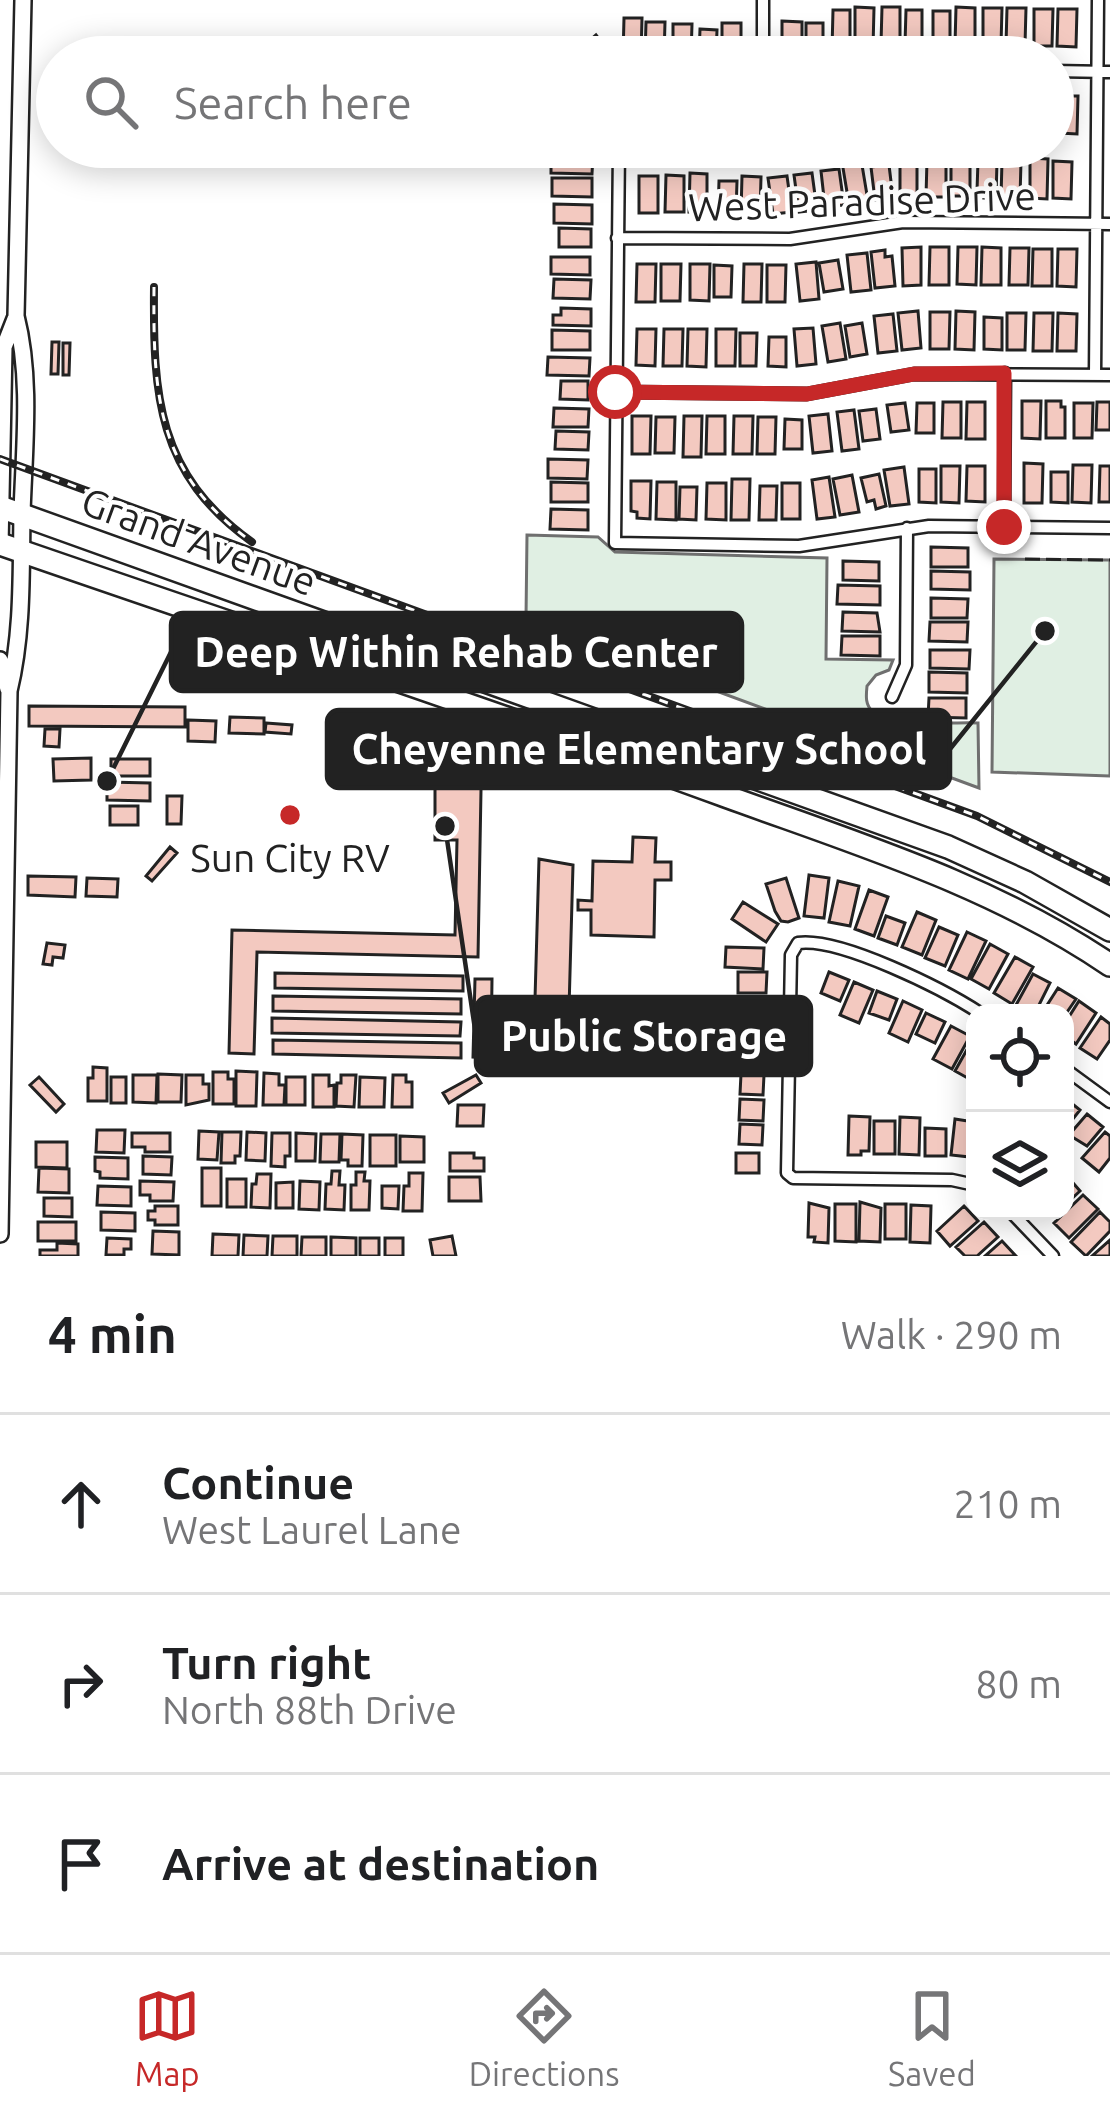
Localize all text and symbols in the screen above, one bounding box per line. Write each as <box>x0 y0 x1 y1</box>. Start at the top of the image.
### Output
search box <box>36 36 1074 168</box>
icon: search <box>78 69 144 135</box>
text: Search here <box>174 77 412 128</box>
street label: West Paradise Drive <box>687 173 1037 229</box>
route start <box>588 365 642 419</box>
street label: Grand Avenue <box>76 479 322 603</box>
route end <box>977 500 1031 554</box>
callout: Deep Within Rehab Center <box>171 613 742 691</box>
text: Deep Within Rehab Center <box>194 628 718 675</box>
callout: Cheyenne Elementary School <box>327 710 950 788</box>
text: Cheyenne Elementary School <box>351 725 927 772</box>
marker: Sun City RV <box>277 802 303 828</box>
place label: Sun City RV <box>190 836 390 879</box>
callout: Public Storage <box>476 997 811 1075</box>
map controls <box>966 1004 1074 1220</box>
button: locate <box>966 1004 1074 1112</box>
text: Public Storage <box>501 1012 787 1059</box>
button: layers <box>966 1112 1074 1220</box>
text: 4 min <box>48 1305 177 1363</box>
text: Walk · 290 m <box>841 1313 1062 1356</box>
text: Continue <box>162 1457 354 1508</box>
icon: ahead <box>48 1471 114 1537</box>
text: 210 m <box>953 1482 1062 1525</box>
text: West Laurel Lane <box>162 1508 462 1551</box>
text: Turn right <box>162 1637 371 1688</box>
icon: right <box>48 1651 114 1717</box>
text: 80 m <box>975 1662 1062 1705</box>
text: North 88th Drive <box>162 1688 457 1731</box>
icon: arrive <box>48 1831 114 1897</box>
text: Arrive at destination <box>162 1838 599 1889</box>
tab: Map <box>134 1983 200 2092</box>
tab: Directions <box>469 1983 619 2092</box>
tab: Saved <box>888 1983 976 2092</box>

